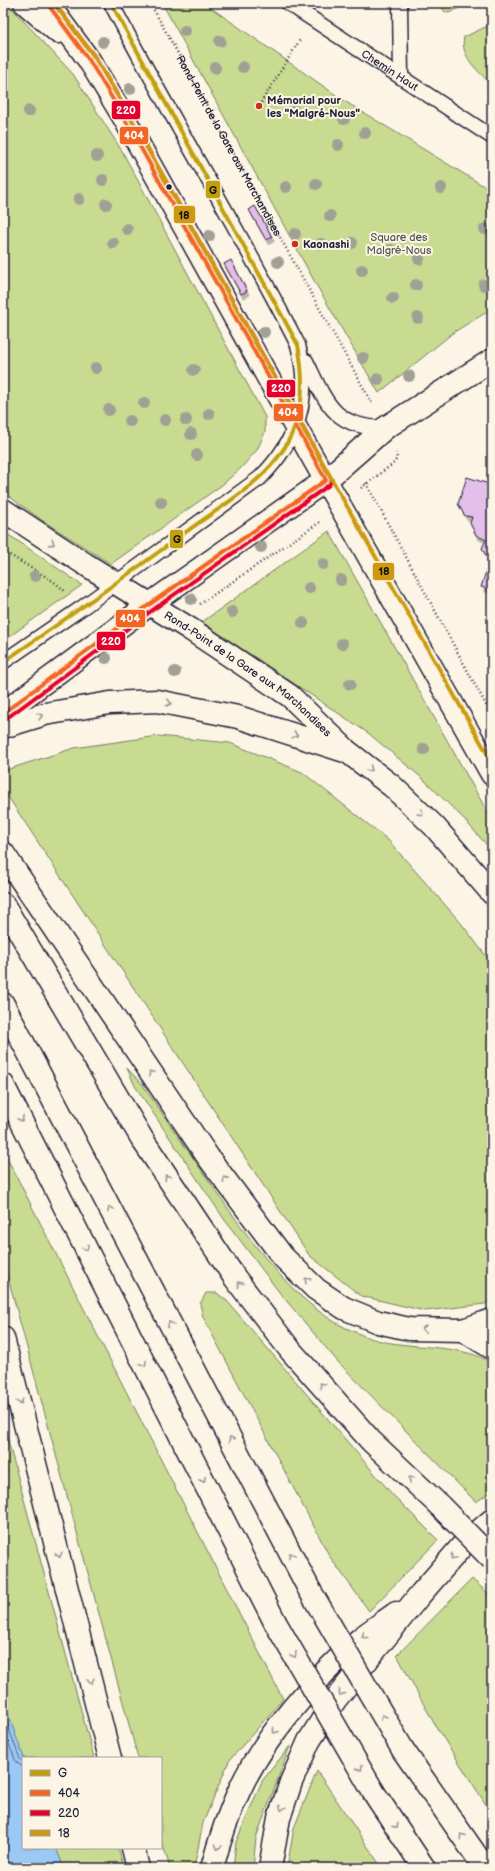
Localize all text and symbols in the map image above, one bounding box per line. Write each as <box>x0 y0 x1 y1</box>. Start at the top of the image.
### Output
street label: Chemin Haut <box>359 47 421 94</box>
street label: Rond-Point de la Gare aux Marchandises <box>174 54 284 238</box>
place label: Mémorial pour les "Malgré-Nous" <box>267 94 360 120</box>
line badge: 220 <box>111 100 141 120</box>
marker: Mémorial pour les "Malgré-Nous" <box>254 101 264 111</box>
text: 220 <box>116 104 136 117</box>
line badge: 404 <box>119 126 149 145</box>
text: 404 <box>124 129 144 142</box>
line badge: G <box>205 180 221 199</box>
unlabelled marker <box>164 182 174 192</box>
line badge: 18 <box>173 205 196 224</box>
text: 18 <box>178 209 190 222</box>
park label: Square des Malgré-Nous <box>367 231 432 257</box>
place label: Kaonashi <box>303 238 349 251</box>
marker: Kaonashi <box>290 239 300 249</box>
line badge: 220 <box>266 379 296 398</box>
text: 220 <box>271 382 291 395</box>
line badge: 404 <box>273 403 304 422</box>
text: 404 <box>278 406 298 419</box>
line badge: G <box>169 529 184 549</box>
text: G <box>173 533 181 546</box>
one-way arrow <box>48 538 55 545</box>
line badge: 18 <box>372 562 395 581</box>
text: 18 <box>378 565 390 578</box>
street label: Rond-Point de la Gare aux Marchandises <box>162 608 335 739</box>
line badge: 404 <box>115 609 146 628</box>
text: 404 <box>120 612 140 625</box>
line badge: 220 <box>96 631 126 651</box>
text: 220 <box>101 635 121 648</box>
one-way arrow <box>166 699 172 707</box>
one-way arrow <box>37 712 44 721</box>
one-way arrow <box>291 730 298 739</box>
one-way arrow <box>366 764 373 771</box>
one-way arrow <box>416 808 424 816</box>
one-way arrow <box>148 1070 156 1077</box>
one-way arrow <box>16 1115 24 1123</box>
one-way arrow <box>164 1174 172 1181</box>
one-way arrow <box>223 1177 230 1184</box>
one-way arrow <box>107 1206 115 1213</box>
one-way arrow <box>81 1244 89 1251</box>
one-way arrow <box>304 1277 312 1285</box>
one-way arrow <box>238 1282 245 1289</box>
one-way arrow <box>168 1321 175 1328</box>
one-way arrow <box>421 1325 427 1333</box>
one-way arrow <box>140 1360 147 1367</box>
one-way arrow <box>319 1383 326 1390</box>
one-way arrow <box>15 1399 24 1406</box>
one-way arrow <box>228 1436 235 1444</box>
one-way arrow <box>198 1476 206 1483</box>
one-way arrow <box>408 1477 416 1484</box>
one-way arrow <box>54 1551 63 1558</box>
one-way arrow <box>288 1551 295 1559</box>
one-way arrow <box>451 1552 458 1559</box>
one-way arrow <box>361 1632 368 1639</box>
one-way arrow <box>290 1651 297 1658</box>
one-way arrow <box>86 1677 94 1684</box>
one-way arrow <box>338 1688 345 1695</box>
one-way arrow <box>380 1714 387 1721</box>
one-way arrow <box>273 1727 280 1734</box>
legend <box>22 1757 162 1849</box>
one-way arrow <box>355 1764 362 1771</box>
text: G <box>58 1766 67 1781</box>
text: 404 <box>58 1786 80 1801</box>
one-way arrow <box>279 1804 287 1811</box>
text: 220 <box>58 1806 79 1821</box>
one-way arrow <box>391 1821 398 1828</box>
text: 18 <box>58 1826 70 1841</box>
one-way arrow <box>459 1833 467 1840</box>
one-way arrow <box>214 1843 223 1850</box>

